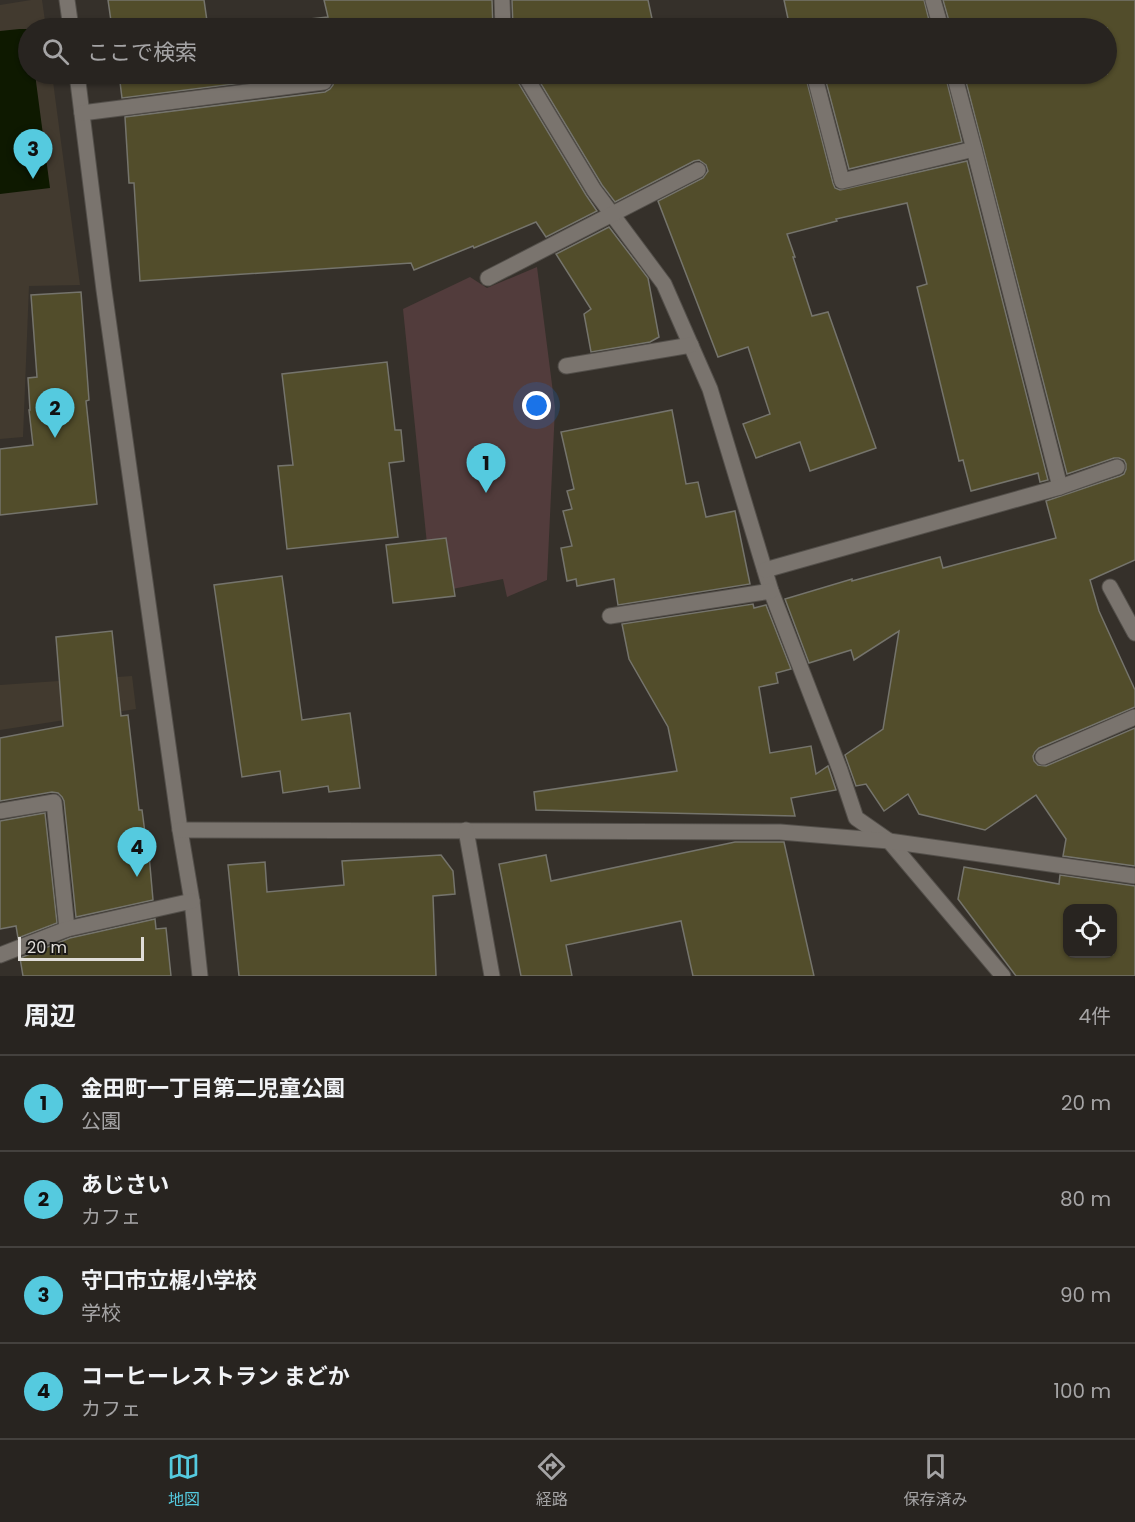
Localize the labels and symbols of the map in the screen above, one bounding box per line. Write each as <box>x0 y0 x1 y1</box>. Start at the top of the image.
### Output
pin: 3 <box>14 130 52 179</box>
pin: 2 <box>36 388 74 438</box>
your location <box>522 391 551 420</box>
pin: 1 <box>466 444 506 493</box>
pin: 4 <box>118 828 156 877</box>
scale bar <box>18 934 144 962</box>

